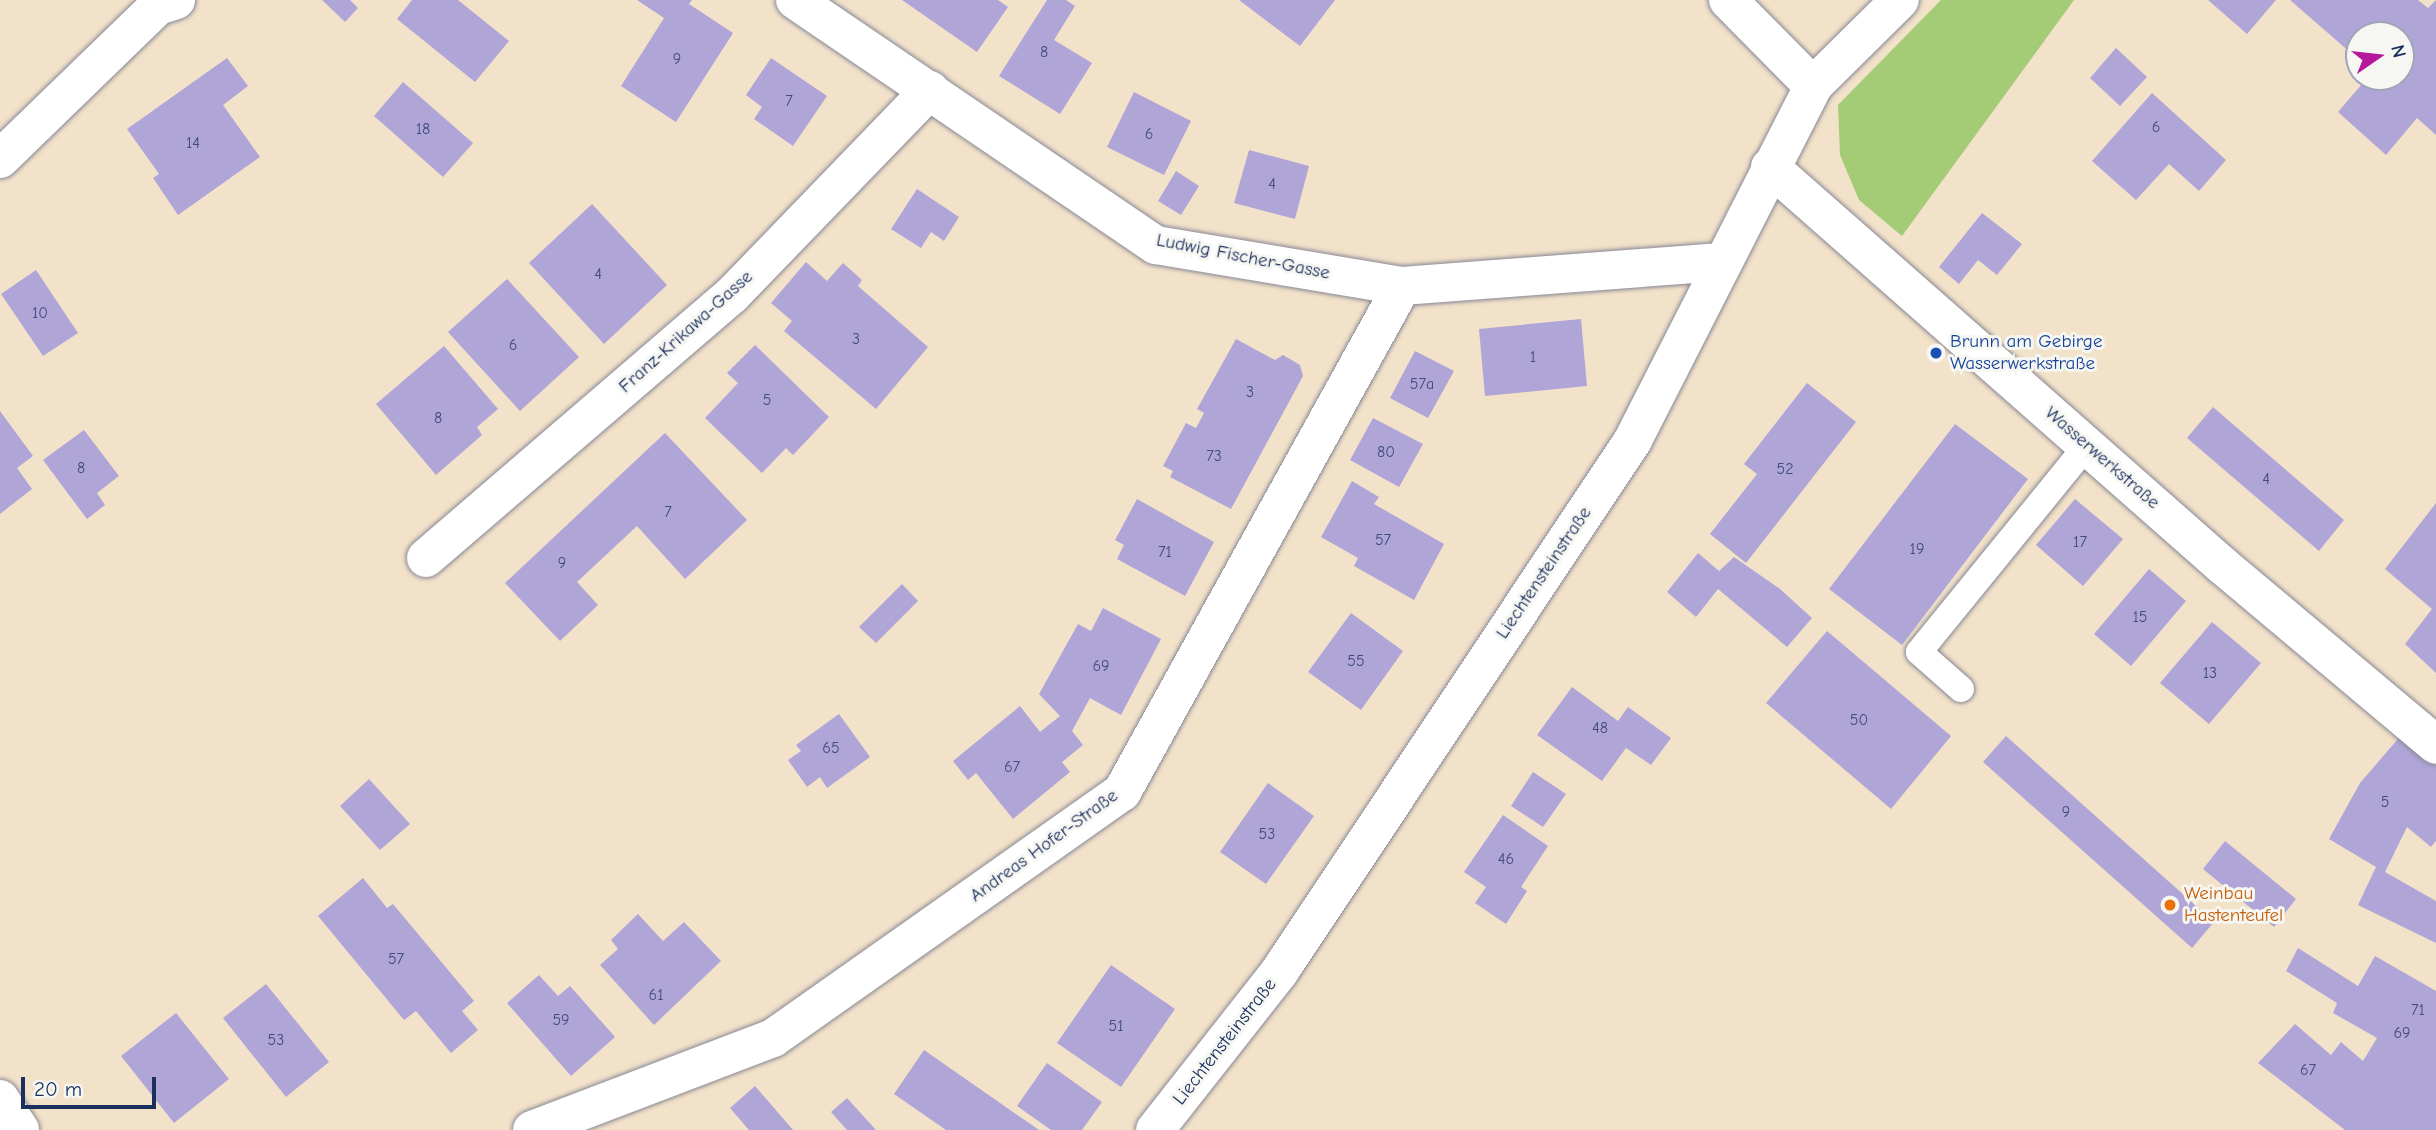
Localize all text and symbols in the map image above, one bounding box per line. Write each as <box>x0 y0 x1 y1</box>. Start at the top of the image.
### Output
north arrow <box>2345 21 2415 91</box>
house number: 8 <box>1040 42 1048 62</box>
text: N <box>2386 43 2411 60</box>
house number: 9 <box>673 49 681 69</box>
house number: 7 <box>785 91 793 111</box>
house number: 6 <box>2152 117 2160 137</box>
house number: 18 <box>416 119 430 139</box>
house number: 6 <box>1145 124 1153 144</box>
house number: 14 <box>186 133 200 153</box>
house number: 4 <box>1268 174 1276 194</box>
street label: Ludwig Fischer-Gasse <box>1154 229 1332 285</box>
house number: 4 <box>594 264 602 284</box>
street label: Franz-Krikawa-Gasse <box>614 266 758 398</box>
house number: 10 <box>32 303 48 323</box>
house number: 3 <box>852 329 860 349</box>
place label: Brunn am Gebirge Wasserwerkstraße <box>1950 331 2102 375</box>
house number: 6 <box>509 335 517 355</box>
marker: Brunn am Gebirge Wasserwerkstraße <box>1928 345 1944 361</box>
house number: 1 <box>1530 347 1536 367</box>
house number: 57a <box>1410 374 1434 394</box>
house number: 3 <box>1246 382 1254 402</box>
house number: 5 <box>763 390 771 410</box>
street label: Wasserwerkstraße <box>2040 402 2164 514</box>
house number: 8 <box>434 408 442 428</box>
house number: 80 <box>1377 442 1395 462</box>
house number: 73 <box>1206 446 1222 466</box>
house number: 8 <box>77 458 85 478</box>
house number: 52 <box>1776 459 1794 479</box>
house number: 4 <box>2262 469 2270 489</box>
house number: 7 <box>664 502 672 522</box>
street label: Liechtensteinstraße <box>1491 503 1597 643</box>
house number: 57 <box>1375 530 1391 550</box>
house number: 17 <box>2073 532 2087 552</box>
house number: 19 <box>1910 539 1924 559</box>
house number: 71 <box>1158 542 1172 562</box>
house number: 9 <box>558 553 566 573</box>
house number: 15 <box>2132 607 2148 627</box>
house number: 55 <box>1347 651 1365 671</box>
house number: 69 <box>1092 656 1110 676</box>
house number: 13 <box>2203 663 2217 683</box>
house number: 50 <box>1850 710 1868 730</box>
house number: 48 <box>1592 718 1608 738</box>
house number: 65 <box>822 738 840 758</box>
house number: 67 <box>1004 757 1020 777</box>
street label: Andreas Hofer-Straße <box>966 785 1122 907</box>
house number: 5 <box>2381 792 2389 812</box>
house number: 9 <box>2062 802 2070 822</box>
house number: 53 <box>1259 824 1275 844</box>
house number: 46 <box>1498 849 1514 869</box>
place label: Weinbau Hastenteufel <box>2184 883 2283 927</box>
marker: Weinbau Hastenteufel <box>2162 897 2178 913</box>
house number: 57 <box>388 949 404 969</box>
street label: Liechtensteinstraße <box>1168 974 1282 1110</box>
house number: 61 <box>648 985 664 1005</box>
house number: 71 <box>2411 1000 2425 1020</box>
house number: 59 <box>552 1010 570 1030</box>
house number: 51 <box>1108 1016 1124 1036</box>
house number: 69 <box>2393 1023 2411 1043</box>
house number: 53 <box>268 1030 284 1050</box>
house number: 67 <box>2300 1060 2316 1080</box>
scale bar <box>24 1064 159 1108</box>
text: 20 m <box>34 1077 82 1101</box>

